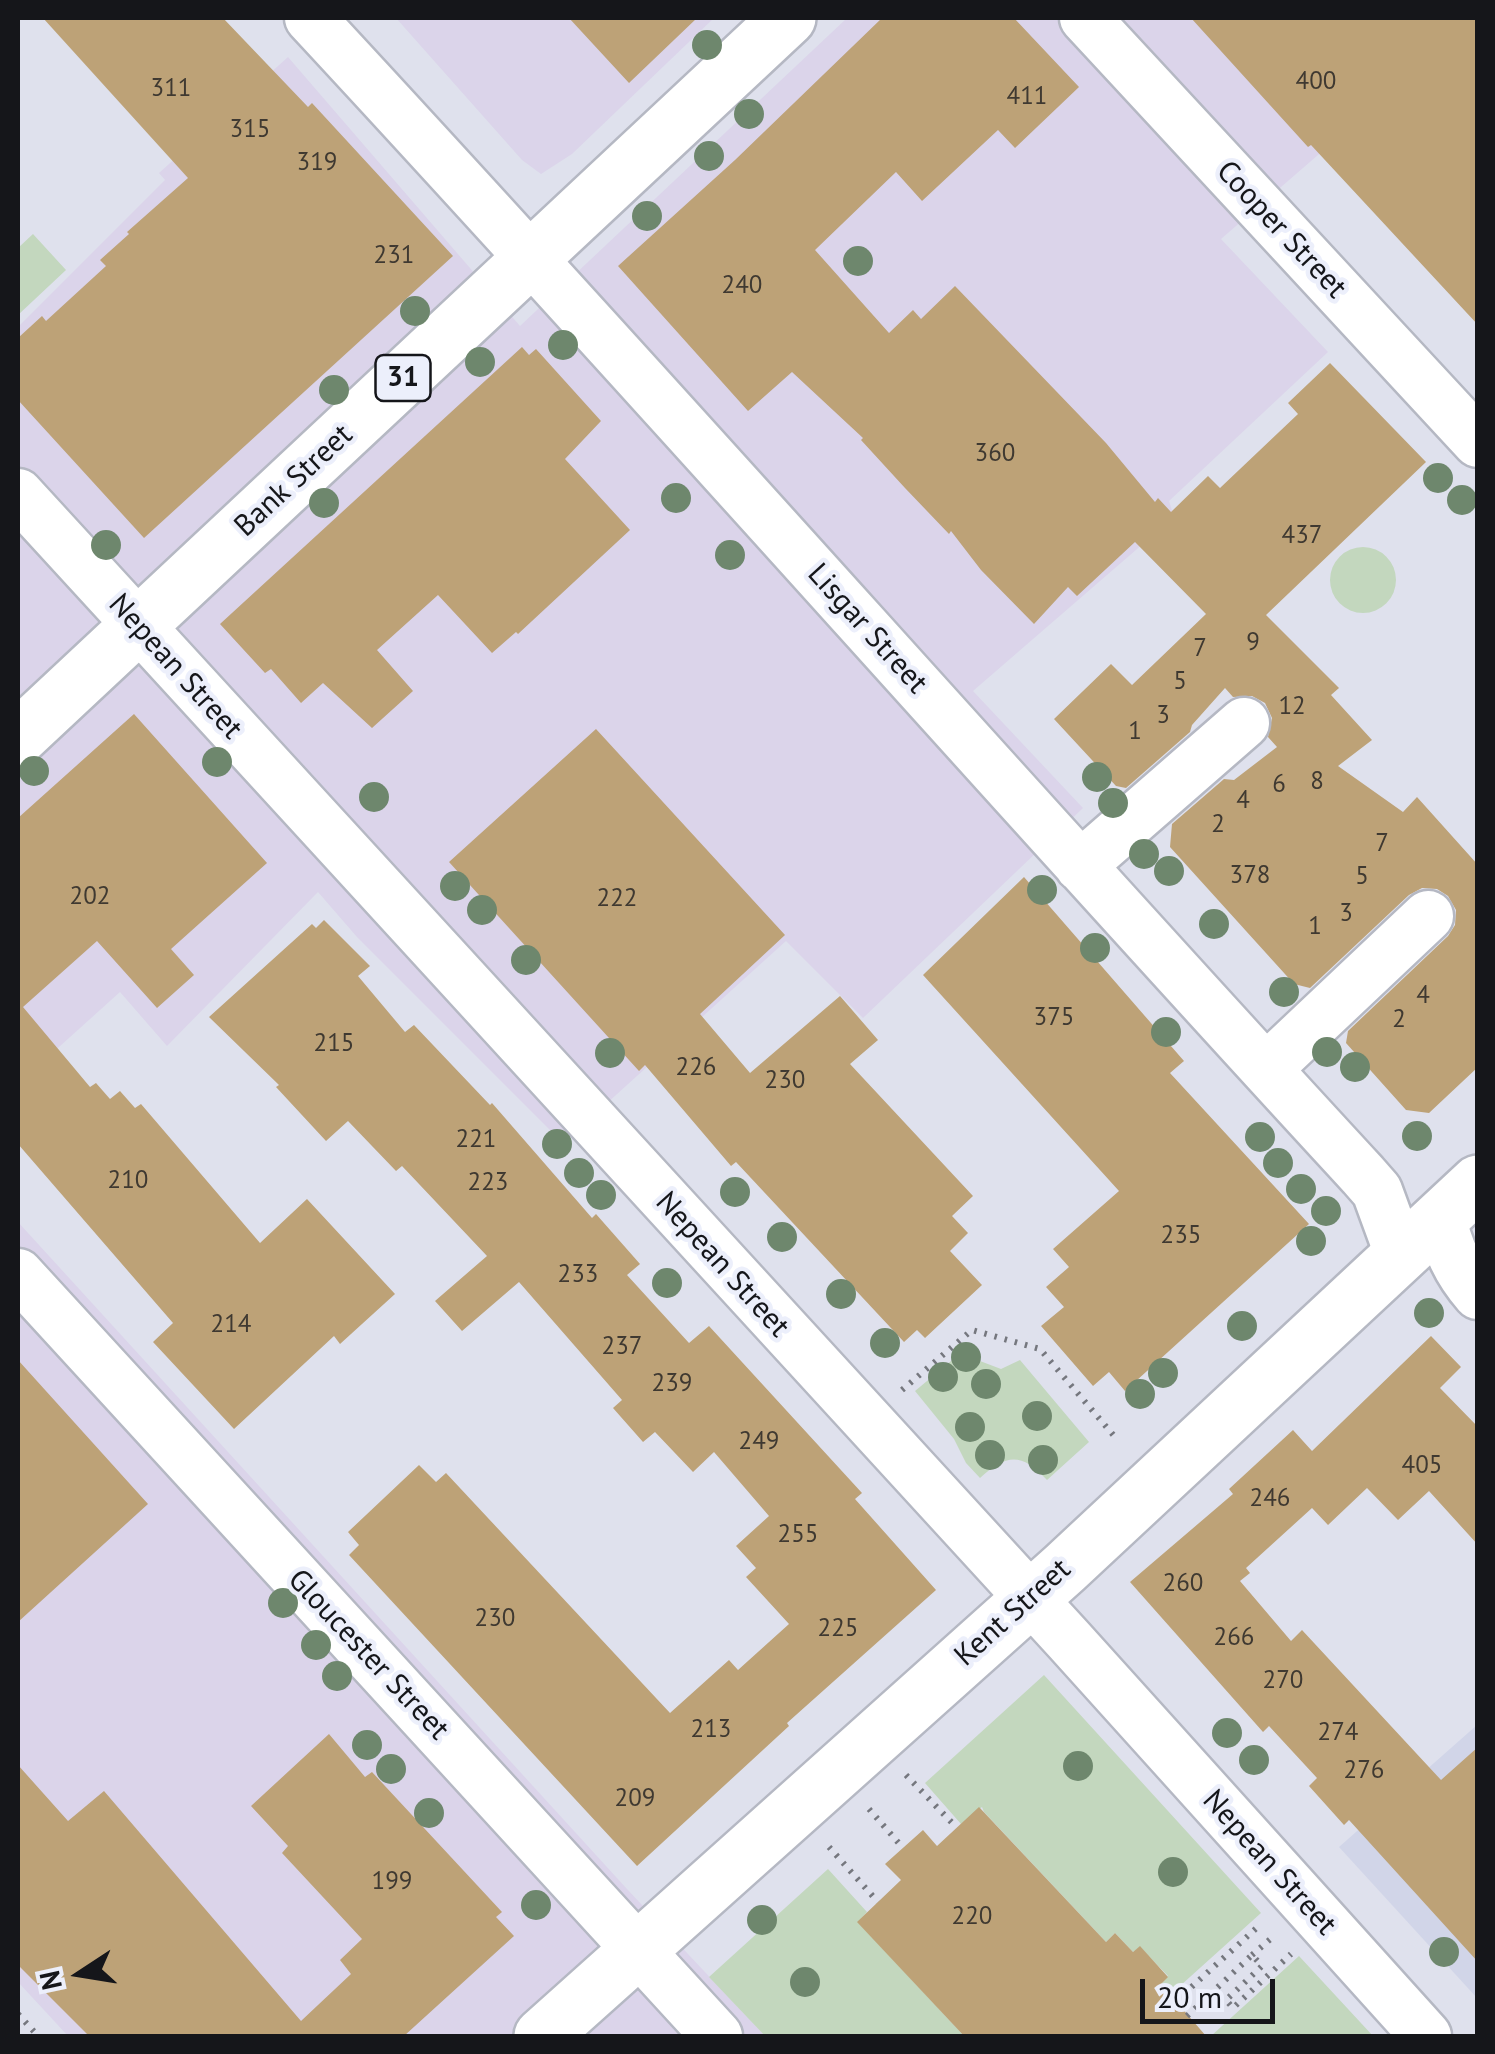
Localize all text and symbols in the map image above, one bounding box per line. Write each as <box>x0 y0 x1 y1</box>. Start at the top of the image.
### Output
house number: 400 <box>1296 67 1336 97</box>
house number: 311 <box>151 74 191 104</box>
house number: 411 <box>1007 82 1047 112</box>
house number: 315 <box>230 115 270 145</box>
house number: 319 <box>297 148 337 178</box>
street label: Cooper Street <box>1208 154 1354 306</box>
house number: 231 <box>374 241 414 271</box>
house number: 240 <box>722 271 762 301</box>
road number: 31 <box>376 355 430 401</box>
street label: Bank Street <box>228 417 360 545</box>
house number: 360 <box>975 439 1015 469</box>
house number: 437 <box>1282 521 1322 551</box>
street label: Lisgar Street <box>799 557 935 701</box>
street label: Nepean Street <box>100 587 250 747</box>
house number: 9 <box>1246 628 1260 658</box>
house number: 7 <box>1193 634 1207 664</box>
house number: 5 <box>1173 667 1187 697</box>
house number: 12 <box>1278 692 1306 722</box>
house number: 3 <box>1156 701 1170 731</box>
house number: 1 <box>1128 717 1142 747</box>
house number: 8 <box>1310 767 1324 797</box>
house number: 6 <box>1272 770 1286 800</box>
house number: 4 <box>1236 786 1250 816</box>
house number: 2 <box>1211 810 1225 840</box>
house number: 7 <box>1375 829 1389 859</box>
house number: 378 <box>1230 861 1270 891</box>
house number: 5 <box>1355 862 1369 892</box>
house number: 202 <box>70 882 110 912</box>
house number: 222 <box>597 884 637 914</box>
house number: 3 <box>1339 899 1353 929</box>
house number: 1 <box>1308 912 1322 942</box>
house number: 4 <box>1416 981 1430 1011</box>
house number: 375 <box>1034 1003 1074 1033</box>
house number: 2 <box>1392 1005 1406 1035</box>
house number: 215 <box>314 1029 354 1059</box>
house number: 226 <box>676 1053 716 1083</box>
house number: 230 <box>765 1066 805 1096</box>
house number: 221 <box>456 1125 496 1155</box>
house number: 210 <box>108 1166 148 1196</box>
house number: 223 <box>468 1168 508 1198</box>
street label: Nepean Street <box>647 1185 797 1345</box>
house number: 235 <box>1161 1221 1201 1251</box>
house number: 233 <box>558 1260 598 1290</box>
house number: 214 <box>211 1310 251 1340</box>
house number: 237 <box>602 1332 642 1362</box>
house number: 239 <box>652 1369 692 1399</box>
house number: 249 <box>739 1427 779 1457</box>
house number: 405 <box>1402 1451 1442 1481</box>
house number: 246 <box>1250 1484 1290 1514</box>
house number: 255 <box>778 1520 818 1550</box>
street label: Kent Street <box>948 1552 1078 1674</box>
street label: Gloucester Street <box>280 1562 456 1748</box>
house number: 260 <box>1163 1569 1203 1599</box>
house number: 230 <box>475 1604 515 1634</box>
house number: 225 <box>818 1614 858 1644</box>
house number: 266 <box>1214 1623 1254 1653</box>
house number: 270 <box>1263 1666 1303 1696</box>
house number: 213 <box>691 1715 731 1745</box>
house number: 274 <box>1318 1718 1358 1748</box>
house number: 276 <box>1344 1756 1384 1786</box>
street label: Nepean Street <box>1194 1783 1344 1943</box>
house number: 209 <box>615 1784 655 1814</box>
house number: 199 <box>372 1867 412 1897</box>
house number: 220 <box>952 1902 992 1932</box>
north arrow <box>30 1924 130 2024</box>
scale bar <box>1145 1959 1280 2021</box>
text: N <box>30 1967 70 1993</box>
text: 20 m <box>1157 1977 1222 2016</box>

